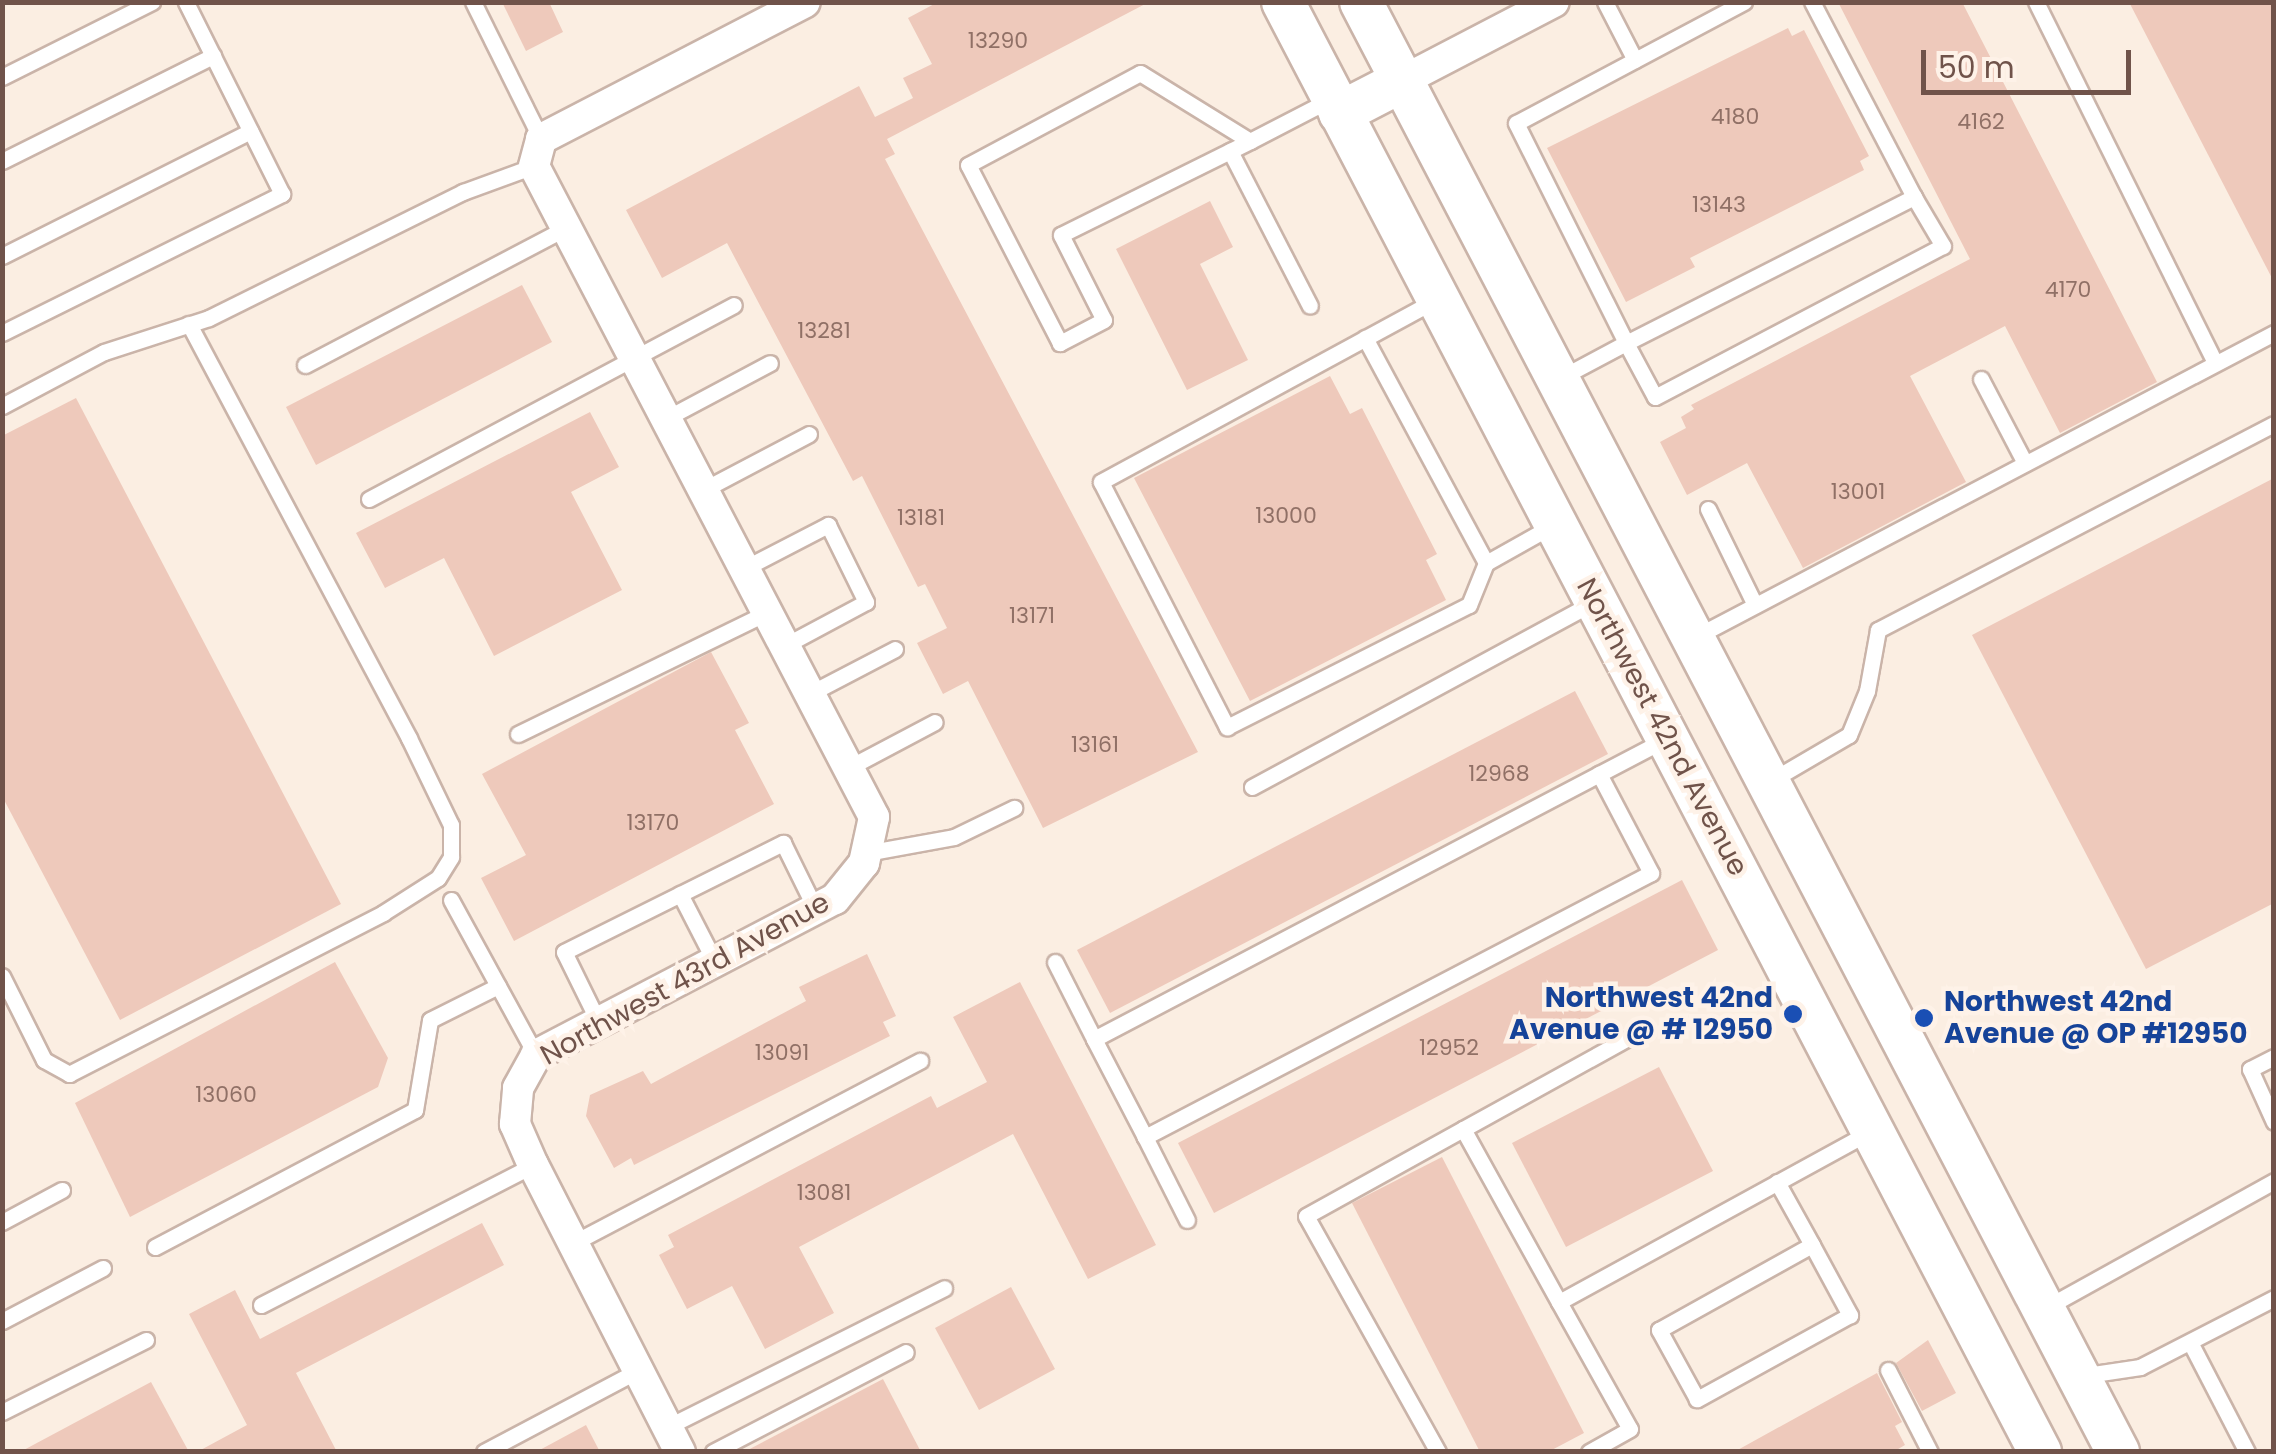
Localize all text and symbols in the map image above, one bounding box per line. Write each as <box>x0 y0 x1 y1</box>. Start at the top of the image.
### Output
house number: 13290 <box>968 28 1028 54</box>
scale bar <box>1926 30 2136 92</box>
text: 50 m <box>1938 46 2015 89</box>
house number: 4180 <box>1711 104 1759 130</box>
house number: 4162 <box>1957 109 2005 135</box>
house number: 13143 <box>1692 192 1746 218</box>
house number: 4170 <box>2045 277 2091 303</box>
house number: 13281 <box>797 318 851 344</box>
house number: 13001 <box>1831 479 1885 505</box>
house number: 13000 <box>1255 503 1317 529</box>
house number: 13181 <box>897 505 945 531</box>
street label: Northwest 42nd Avenue <box>1569 573 1755 881</box>
house number: 13171 <box>1009 603 1055 629</box>
house number: 13161 <box>1071 732 1119 758</box>
house number: 12968 <box>1468 761 1530 787</box>
house number: 13170 <box>627 810 679 836</box>
street label: Northwest 43rd Avenue <box>535 886 835 1072</box>
place label: Northwest 42nd Avenue @ # 12950 <box>1509 981 1773 1047</box>
place label: Northwest 42nd Avenue @ OP #12950 <box>1944 985 2247 1051</box>
marker: Northwest 42nd Avenue @ # 12950 <box>1782 1003 1804 1025</box>
marker: Northwest 42nd Avenue @ OP #12950 <box>1913 1007 1935 1029</box>
house number: 12952 <box>1419 1035 1479 1061</box>
house number: 13091 <box>755 1040 809 1066</box>
house number: 13060 <box>195 1082 257 1108</box>
house number: 13081 <box>797 1180 851 1206</box>

